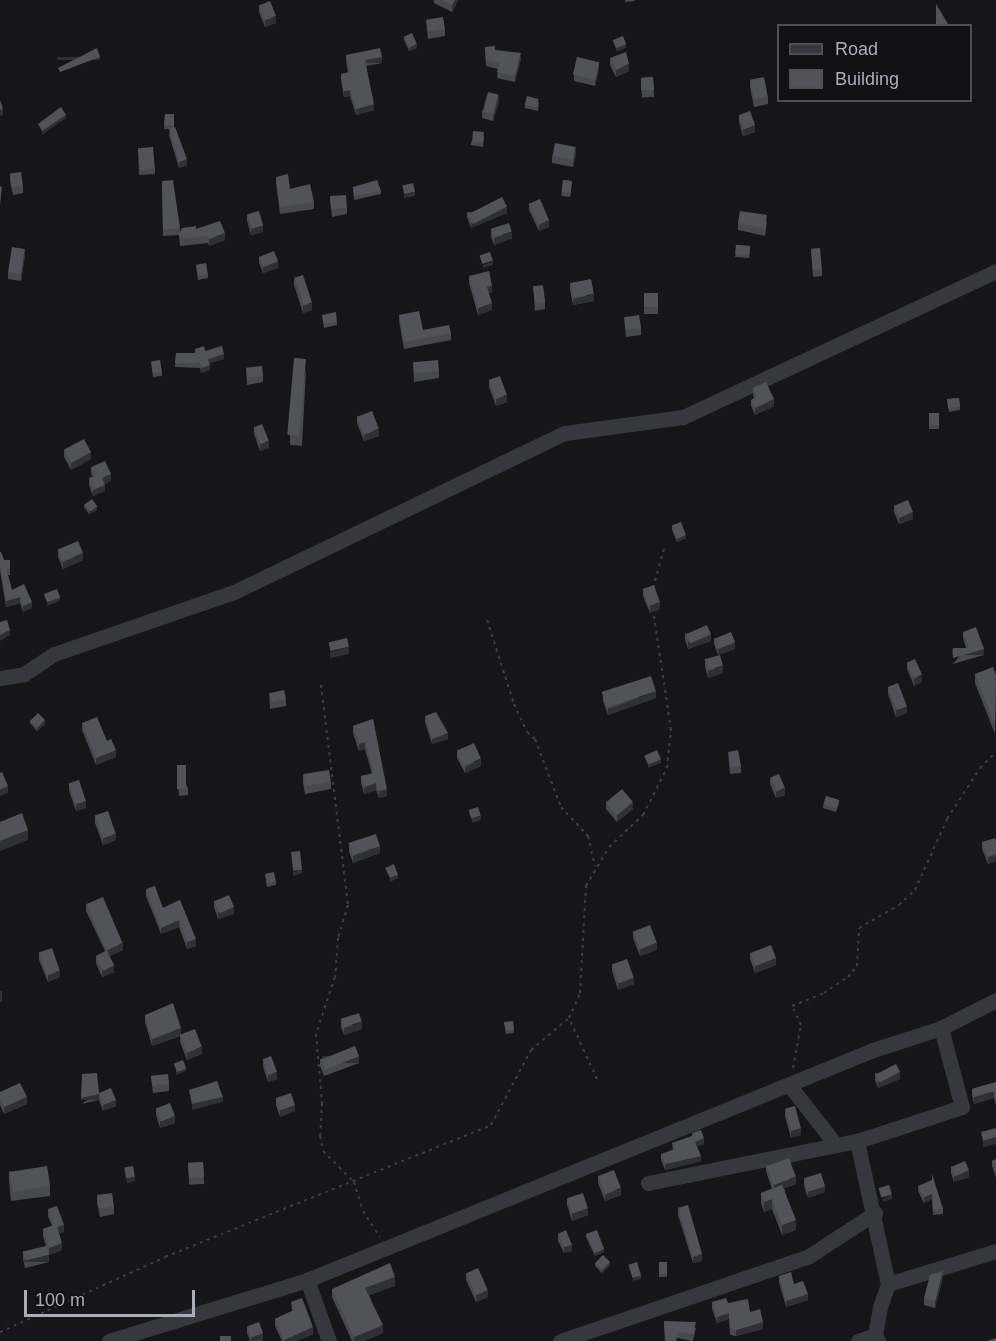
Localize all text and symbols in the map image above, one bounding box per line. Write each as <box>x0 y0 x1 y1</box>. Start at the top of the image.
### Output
legend <box>777 24 972 102</box>
text: Road <box>835 39 878 59</box>
text: Building <box>835 69 899 89</box>
scale bar <box>27 1278 198 1316</box>
text: 100 m <box>35 1290 85 1310</box>

